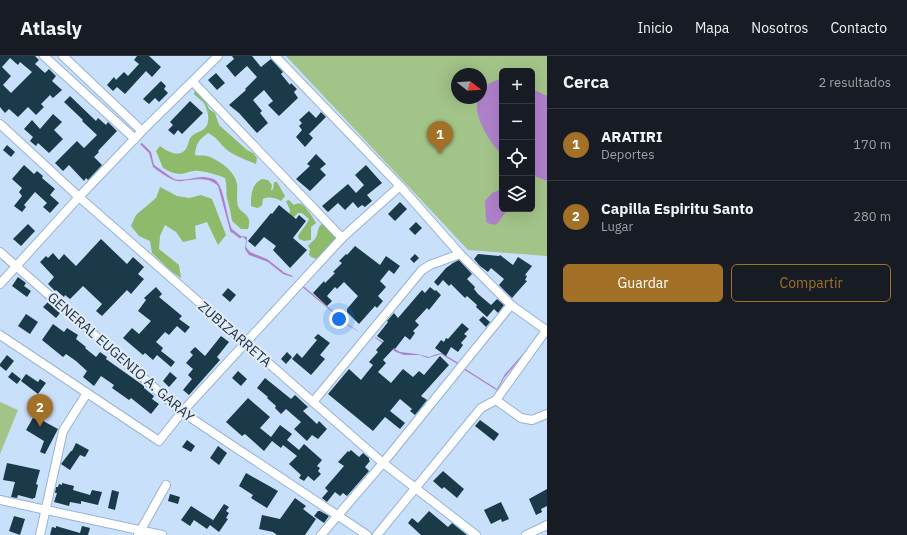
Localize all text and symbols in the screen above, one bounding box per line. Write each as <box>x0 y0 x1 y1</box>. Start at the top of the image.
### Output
text: Atlasly <box>20 16 82 40</box>
text: Inicio <box>637 19 673 37</box>
text: Mapa <box>695 19 729 37</box>
text: Nosotros <box>751 19 808 37</box>
text: Contacto <box>830 19 887 37</box>
north arrow <box>451 68 487 104</box>
map controls <box>499 68 535 212</box>
button: + <box>499 68 535 104</box>
text: Cerca <box>563 71 609 93</box>
text: 2 resultados <box>818 74 891 91</box>
button: − <box>499 104 535 140</box>
pin: 1 <box>427 121 453 154</box>
text: ARATIRI <box>601 127 662 146</box>
text: 1 <box>572 136 580 153</box>
text: 170 m <box>853 136 891 153</box>
button: locate <box>499 140 535 176</box>
text: Deportes <box>601 146 654 163</box>
button: layers <box>499 176 535 212</box>
text: Capilla Espiritu Santo <box>601 199 753 218</box>
text: 2 <box>572 208 580 225</box>
text: 280 m <box>853 208 891 225</box>
text: Lugar <box>601 218 633 235</box>
button: Guardar <box>563 264 723 302</box>
button: Compartir <box>731 264 891 302</box>
street label: GENERAL EUGENIO A. GARAY <box>44 288 199 426</box>
street label: ZUBIZARRETA <box>195 297 275 371</box>
your location <box>329 309 349 329</box>
pin: 2 <box>27 394 53 427</box>

